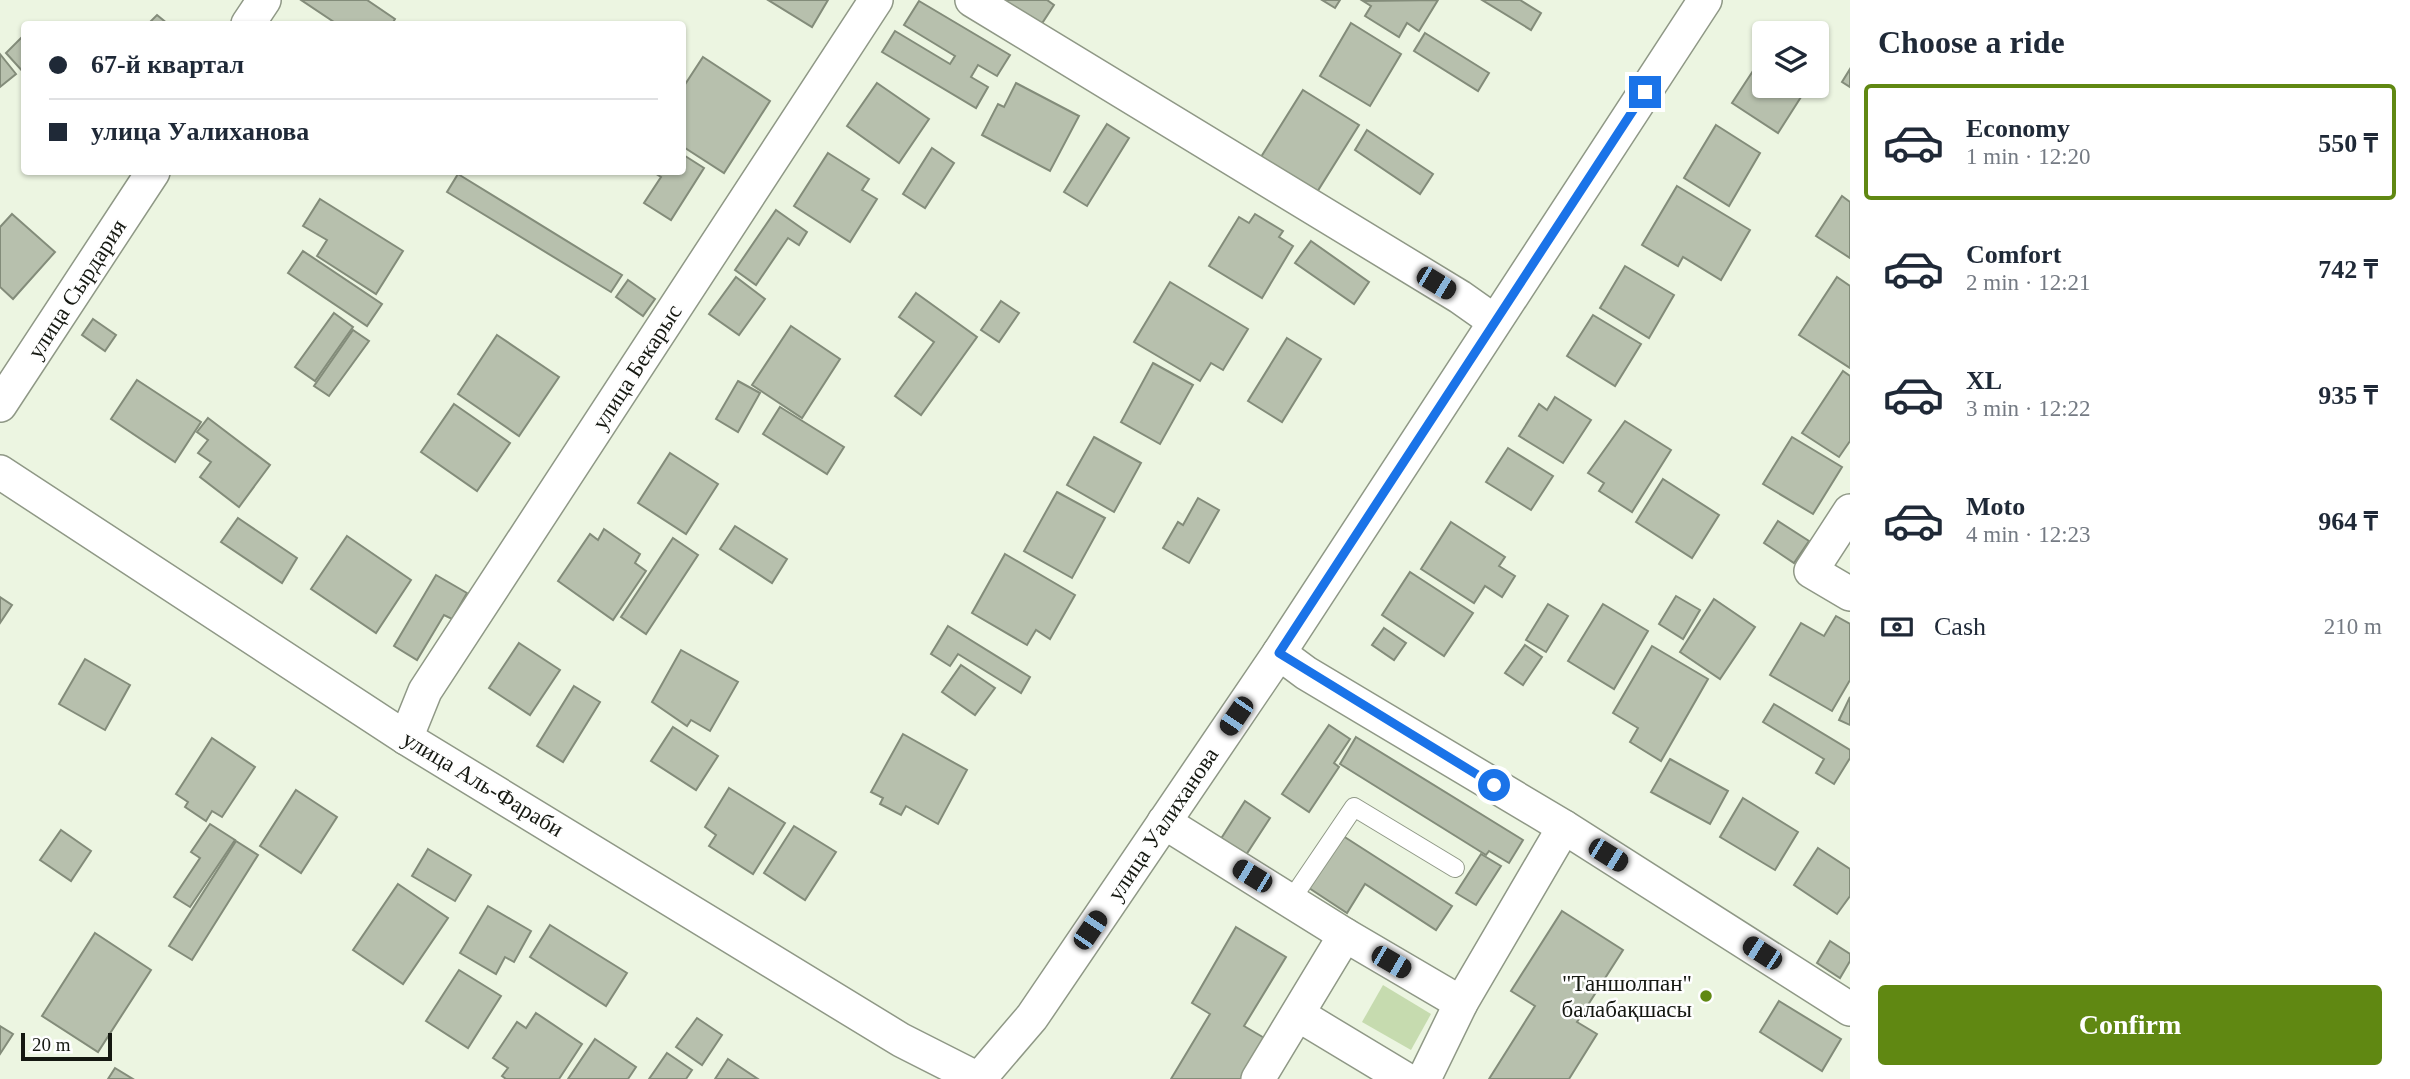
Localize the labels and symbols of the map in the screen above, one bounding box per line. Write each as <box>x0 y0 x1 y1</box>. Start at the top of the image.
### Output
route end <box>1629 76 1661 108</box>
street label: улица Сырдария <box>23 214 132 363</box>
car <box>1413 263 1460 303</box>
street label: улица Бекарыс <box>587 300 687 434</box>
car <box>1216 693 1257 739</box>
street label: улица Аль-Фараби <box>398 726 568 842</box>
street label: улица Уалиханова <box>1103 743 1223 905</box>
route start <box>1478 769 1510 801</box>
car <box>1585 835 1632 875</box>
car <box>1229 856 1276 896</box>
car <box>1070 907 1111 953</box>
car <box>1739 933 1786 973</box>
car <box>1368 942 1415 982</box>
place label: "Таншолпан" балабақшасы <box>1562 971 1692 1022</box>
marker: "Таншолпан" балабақшасы <box>1698 988 1714 1004</box>
scale bar <box>21 1030 112 1062</box>

